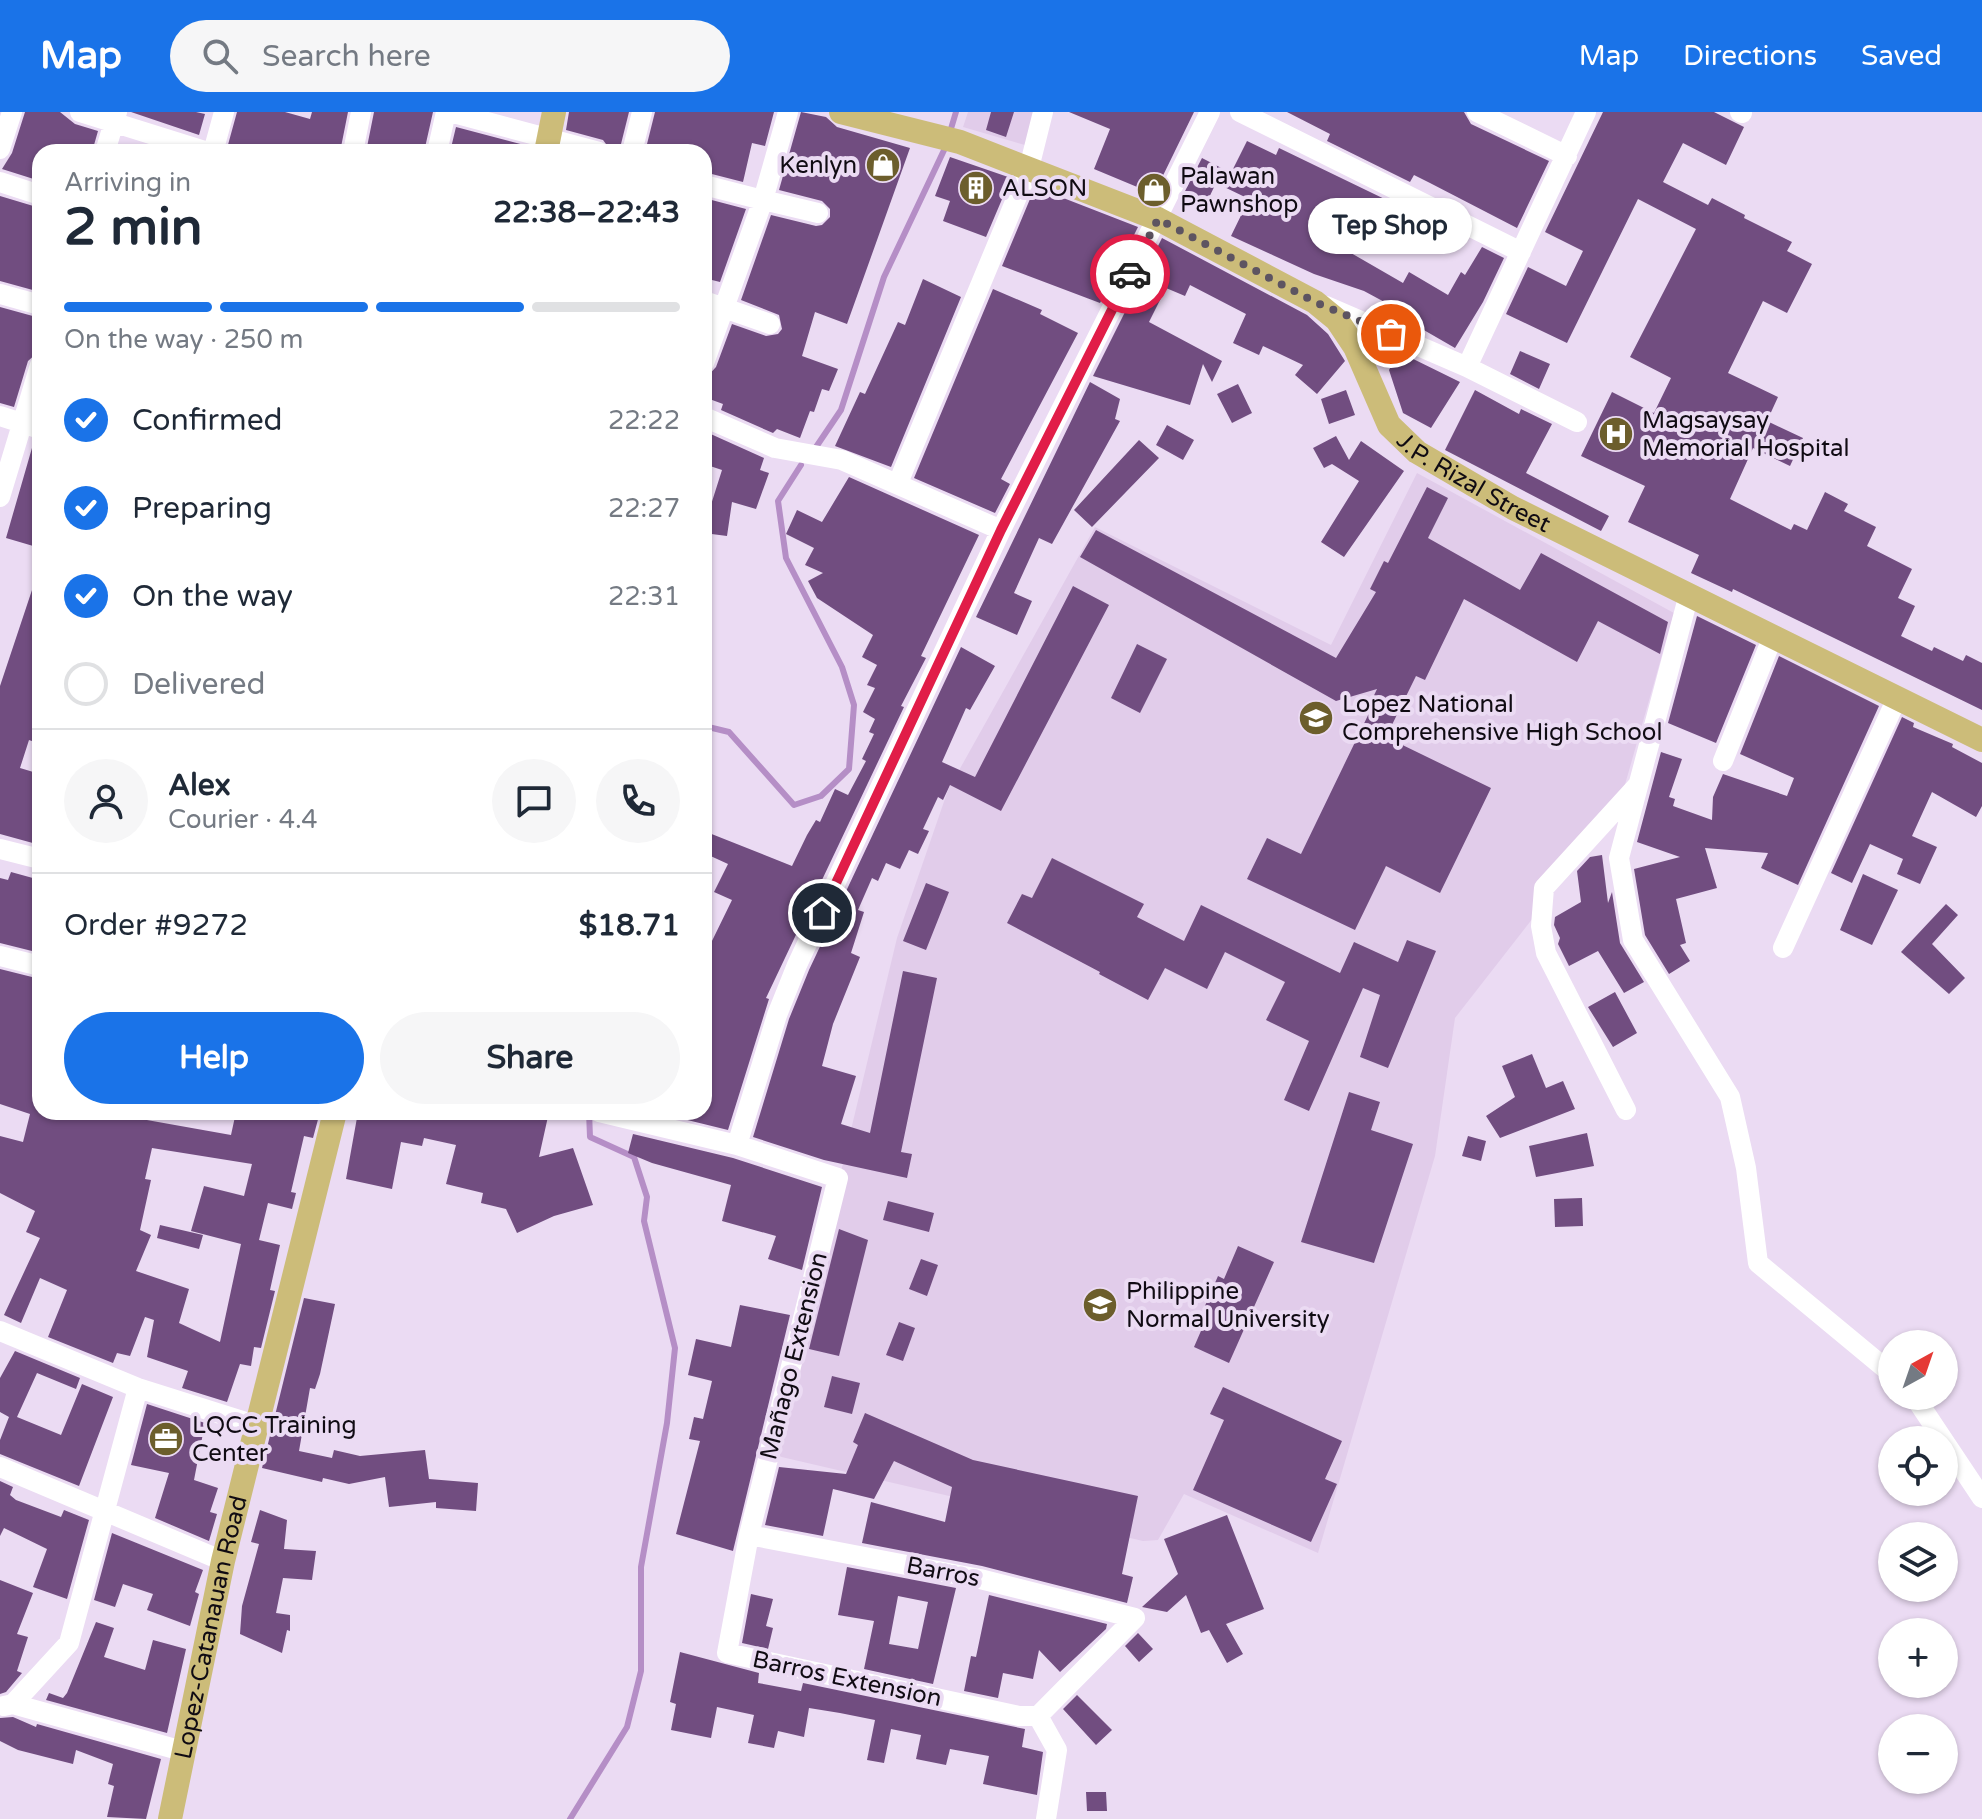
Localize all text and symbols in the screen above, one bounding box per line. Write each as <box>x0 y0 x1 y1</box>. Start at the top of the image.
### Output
search box <box>170 20 730 92</box>
text: Map <box>40 33 122 79</box>
icon: search <box>198 34 242 78</box>
text: Search here <box>262 38 431 75</box>
text: Map <box>1579 39 1639 73</box>
text: Directions <box>1683 39 1817 73</box>
text: Saved <box>1861 39 1942 73</box>
shop icon: Kenlyn <box>864 146 902 184</box>
place label: Kenlyn <box>779 151 857 180</box>
place label: Palawan Pawnshop <box>1180 162 1298 219</box>
text: Arriving in <box>64 167 191 198</box>
building icon: ALSON <box>957 169 995 207</box>
shop icon: Palawan Pawnshop <box>1135 171 1173 209</box>
place label: ALSON <box>1002 174 1087 203</box>
text: 22:38–22:43 <box>493 194 680 231</box>
text: 2 min <box>64 196 203 259</box>
callout: Tep Shop <box>1309 198 1473 254</box>
text: Tep Shop <box>1332 210 1448 241</box>
courier <box>1090 234 1170 314</box>
icon: car <box>1108 252 1152 296</box>
pin <box>1357 300 1425 368</box>
icon: bag <box>1369 312 1413 356</box>
text: On the way · 250 m <box>64 324 303 355</box>
icon: check <box>64 398 108 442</box>
text: Confirmed <box>132 402 283 439</box>
text: 22:22 <box>608 405 680 436</box>
place label: Magsaysay Memorial Hospital <box>1642 406 1850 463</box>
hospital icon: Magsaysay Memorial Hospital <box>1597 415 1635 453</box>
street label: J.P. Rizal Street <box>1391 426 1555 539</box>
icon: check <box>64 486 108 530</box>
text: Preparing <box>132 490 272 527</box>
text: 22:27 <box>608 493 680 524</box>
icon: check <box>64 574 108 618</box>
text: On the way <box>132 578 293 615</box>
text: 22:31 <box>608 581 680 612</box>
text: Delivered <box>132 666 266 703</box>
place label: Lopez National Comprehensive High School <box>1342 690 1662 747</box>
school or university icon: Lopez National Comprehensive High School <box>1297 699 1335 737</box>
button: person <box>64 759 148 843</box>
button: chat <box>492 759 576 843</box>
button: phone <box>596 759 680 843</box>
text: Alex <box>168 767 231 804</box>
text: Courier · 4.4 <box>168 804 318 835</box>
pin <box>788 879 856 947</box>
icon: home <box>800 891 844 935</box>
text: Order #9272 <box>64 907 248 944</box>
text: $18.71 <box>579 907 680 944</box>
button: Help <box>64 1012 364 1104</box>
button: Share <box>380 1012 680 1104</box>
street label: Mañago Extension <box>754 1249 834 1463</box>
place label: Philippine Normal University <box>1126 1277 1330 1334</box>
school or university icon: Philippine Normal University <box>1081 1286 1119 1324</box>
north arrow <box>1878 1330 1958 1410</box>
map controls <box>1878 1330 1958 1794</box>
place label: LQCC Training Center <box>192 1411 357 1468</box>
office icon: LQCC Training Center <box>147 1420 185 1458</box>
button: locate <box>1878 1426 1958 1506</box>
street label: Lopez-Catanauan Road <box>168 1492 253 1762</box>
button: layers <box>1878 1522 1958 1602</box>
street label: Barros <box>904 1551 982 1593</box>
button: + <box>1878 1618 1958 1698</box>
street label: Barros Extension <box>750 1645 944 1713</box>
button: − <box>1878 1714 1958 1794</box>

